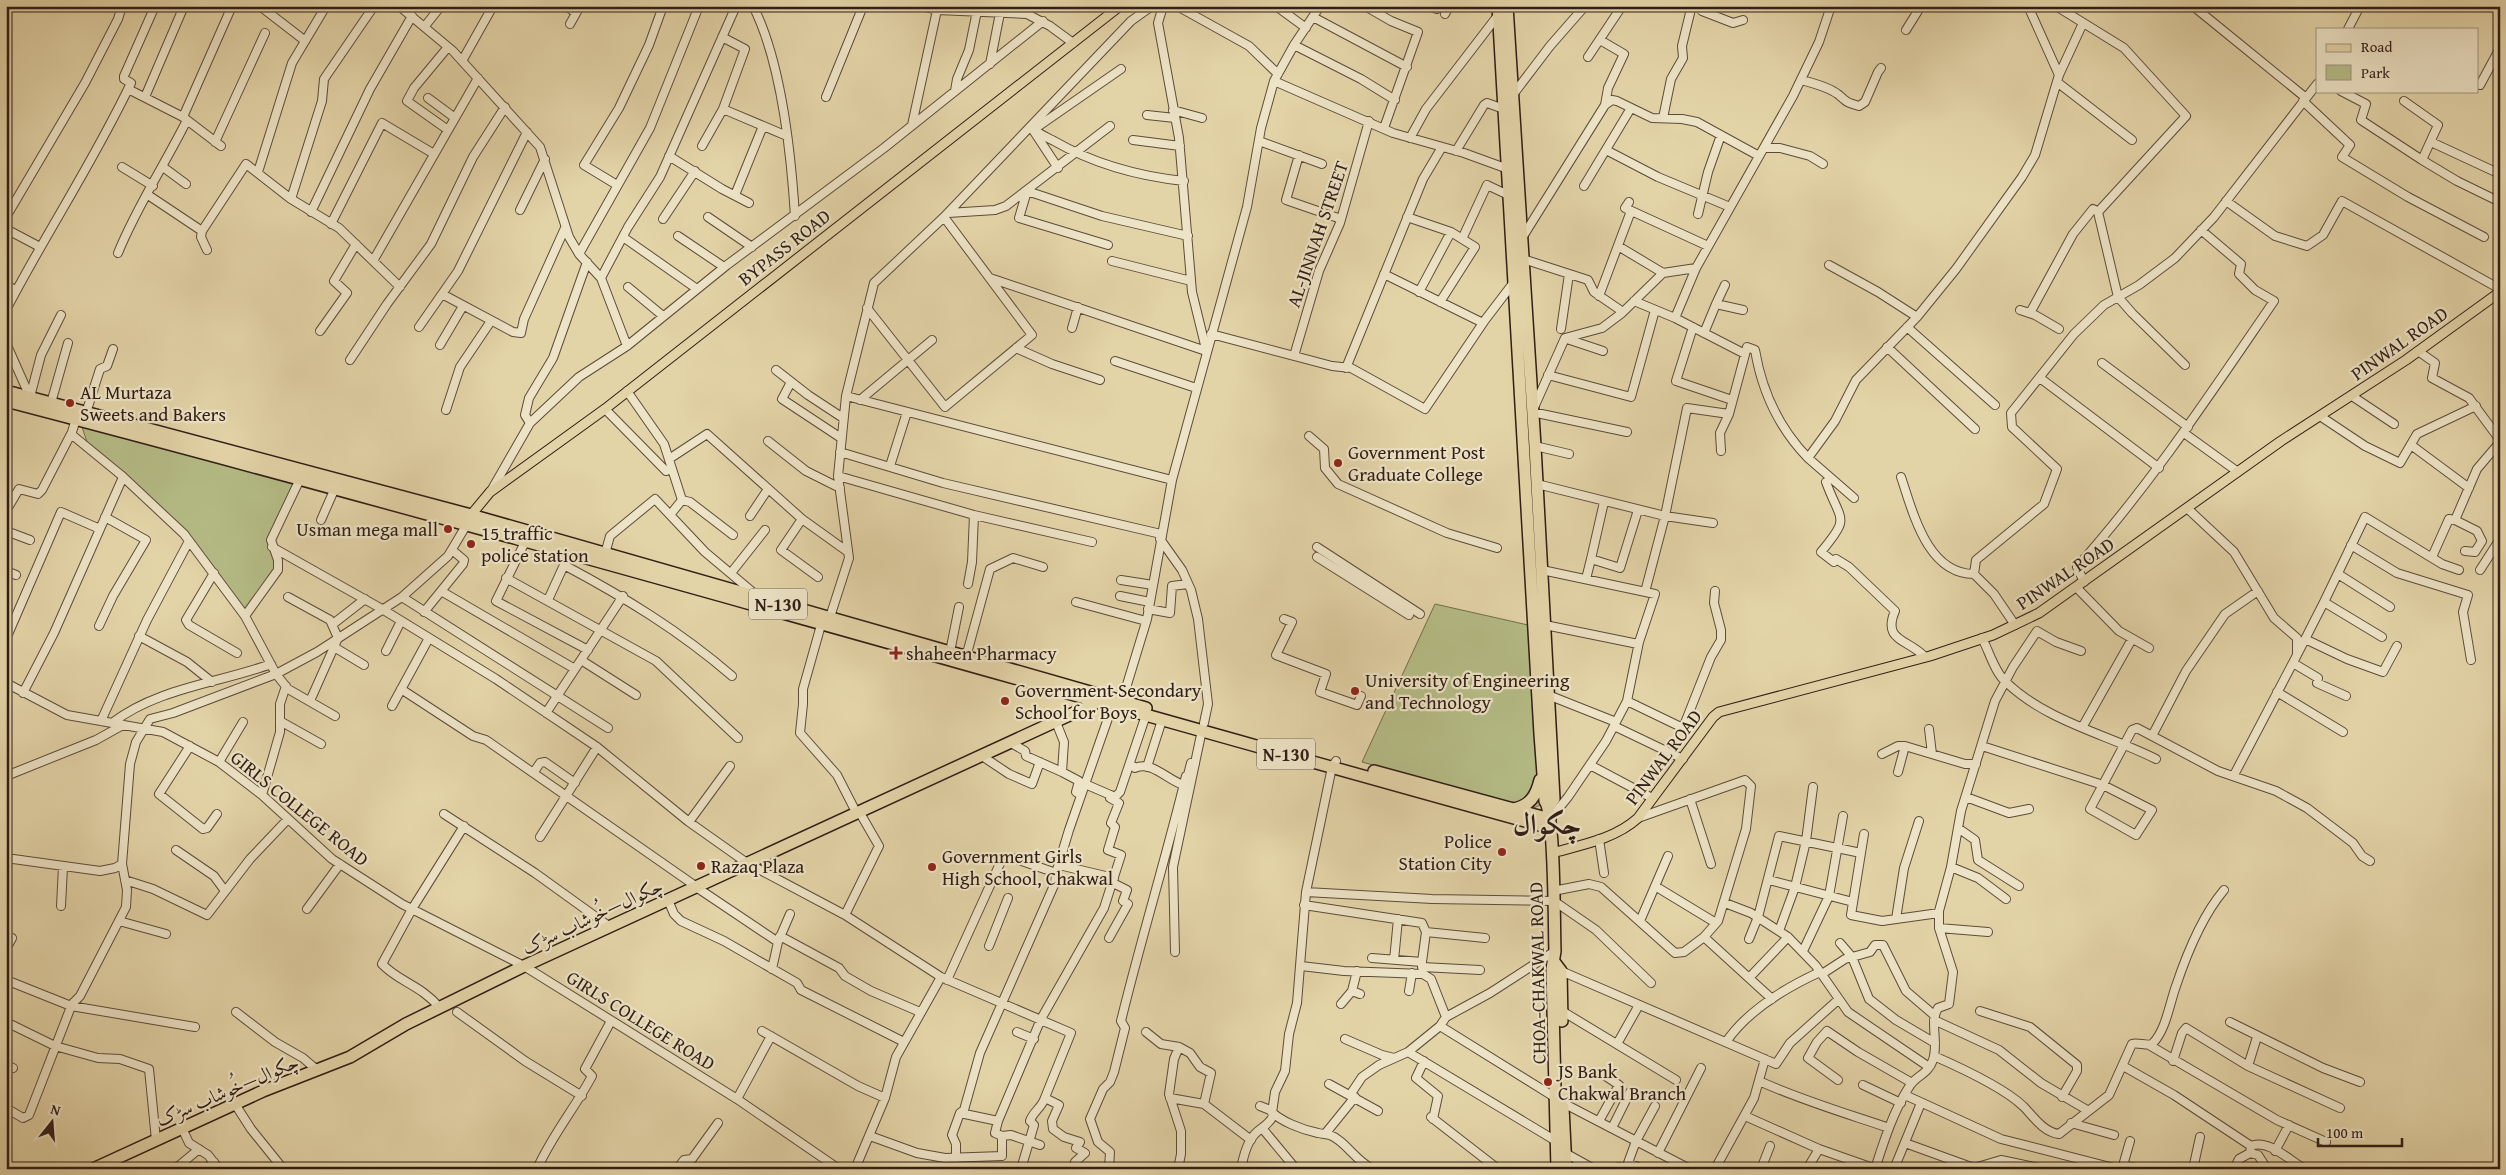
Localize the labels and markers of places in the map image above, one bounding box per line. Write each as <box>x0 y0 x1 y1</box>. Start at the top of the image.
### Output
place label: AL Murtaza Sweets and Bakers <box>80 378 226 428</box>
marker: AL Murtaza Sweets and Bakers <box>64 397 76 409</box>
place label: Government Post Graduate College <box>1348 438 1485 488</box>
marker: Government Post Graduate College <box>1332 457 1344 469</box>
place label: Usman mega mall <box>296 515 438 543</box>
place label: 15 traffic police station <box>481 519 589 569</box>
marker: Usman mega mall <box>442 523 454 535</box>
marker: 15 traffic police station <box>465 538 477 550</box>
place label: shaheen Pharmacy <box>906 639 1057 667</box>
marker: shaheen Pharmacy <box>890 647 902 659</box>
place label: University of Engineering and Technology <box>1365 666 1570 716</box>
place label: Government Secondary School for Boys <box>1015 676 1202 726</box>
marker: University of Engineering and Technology <box>1349 685 1361 697</box>
marker: Government Secondary School for Boys <box>999 695 1011 707</box>
place label: Police Station City <box>1399 827 1493 877</box>
place label: Government Girls High School, Chakwal <box>942 842 1113 892</box>
marker: Police Station City <box>1496 846 1508 858</box>
place label: Razaq Plaza <box>711 852 804 880</box>
marker: Razaq Plaza <box>695 860 707 872</box>
marker: Government Girls High School, Chakwal <box>926 861 938 873</box>
place label: JS Bank Chakwal Branch <box>1556 1057 1687 1107</box>
marker: JS Bank Chakwal Branch <box>1542 1076 1554 1088</box>

